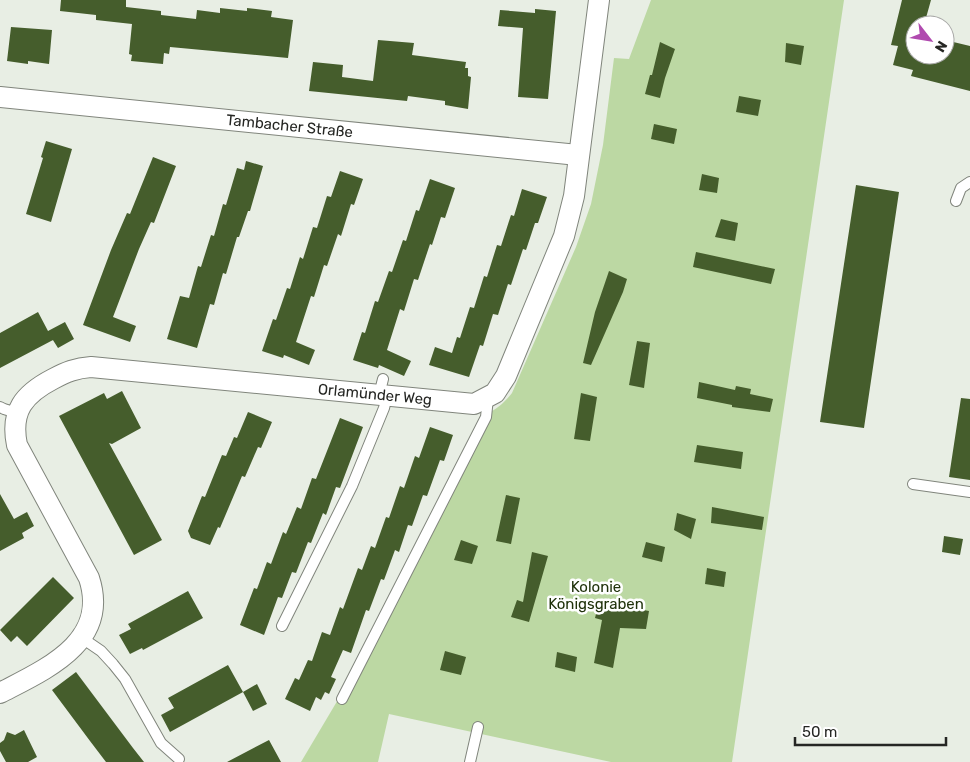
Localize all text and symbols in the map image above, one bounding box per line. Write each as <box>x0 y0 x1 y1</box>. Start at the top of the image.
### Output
north arrow <box>905 15 955 65</box>
text: N <box>931 38 951 55</box>
street label: Tambacher Straße <box>225 111 354 141</box>
street label: Orlamünder Weg <box>317 380 433 409</box>
park label: Kolonie Königsgraben <box>548 578 644 613</box>
scale bar <box>795 714 946 746</box>
text: 50 m <box>802 723 837 741</box>

